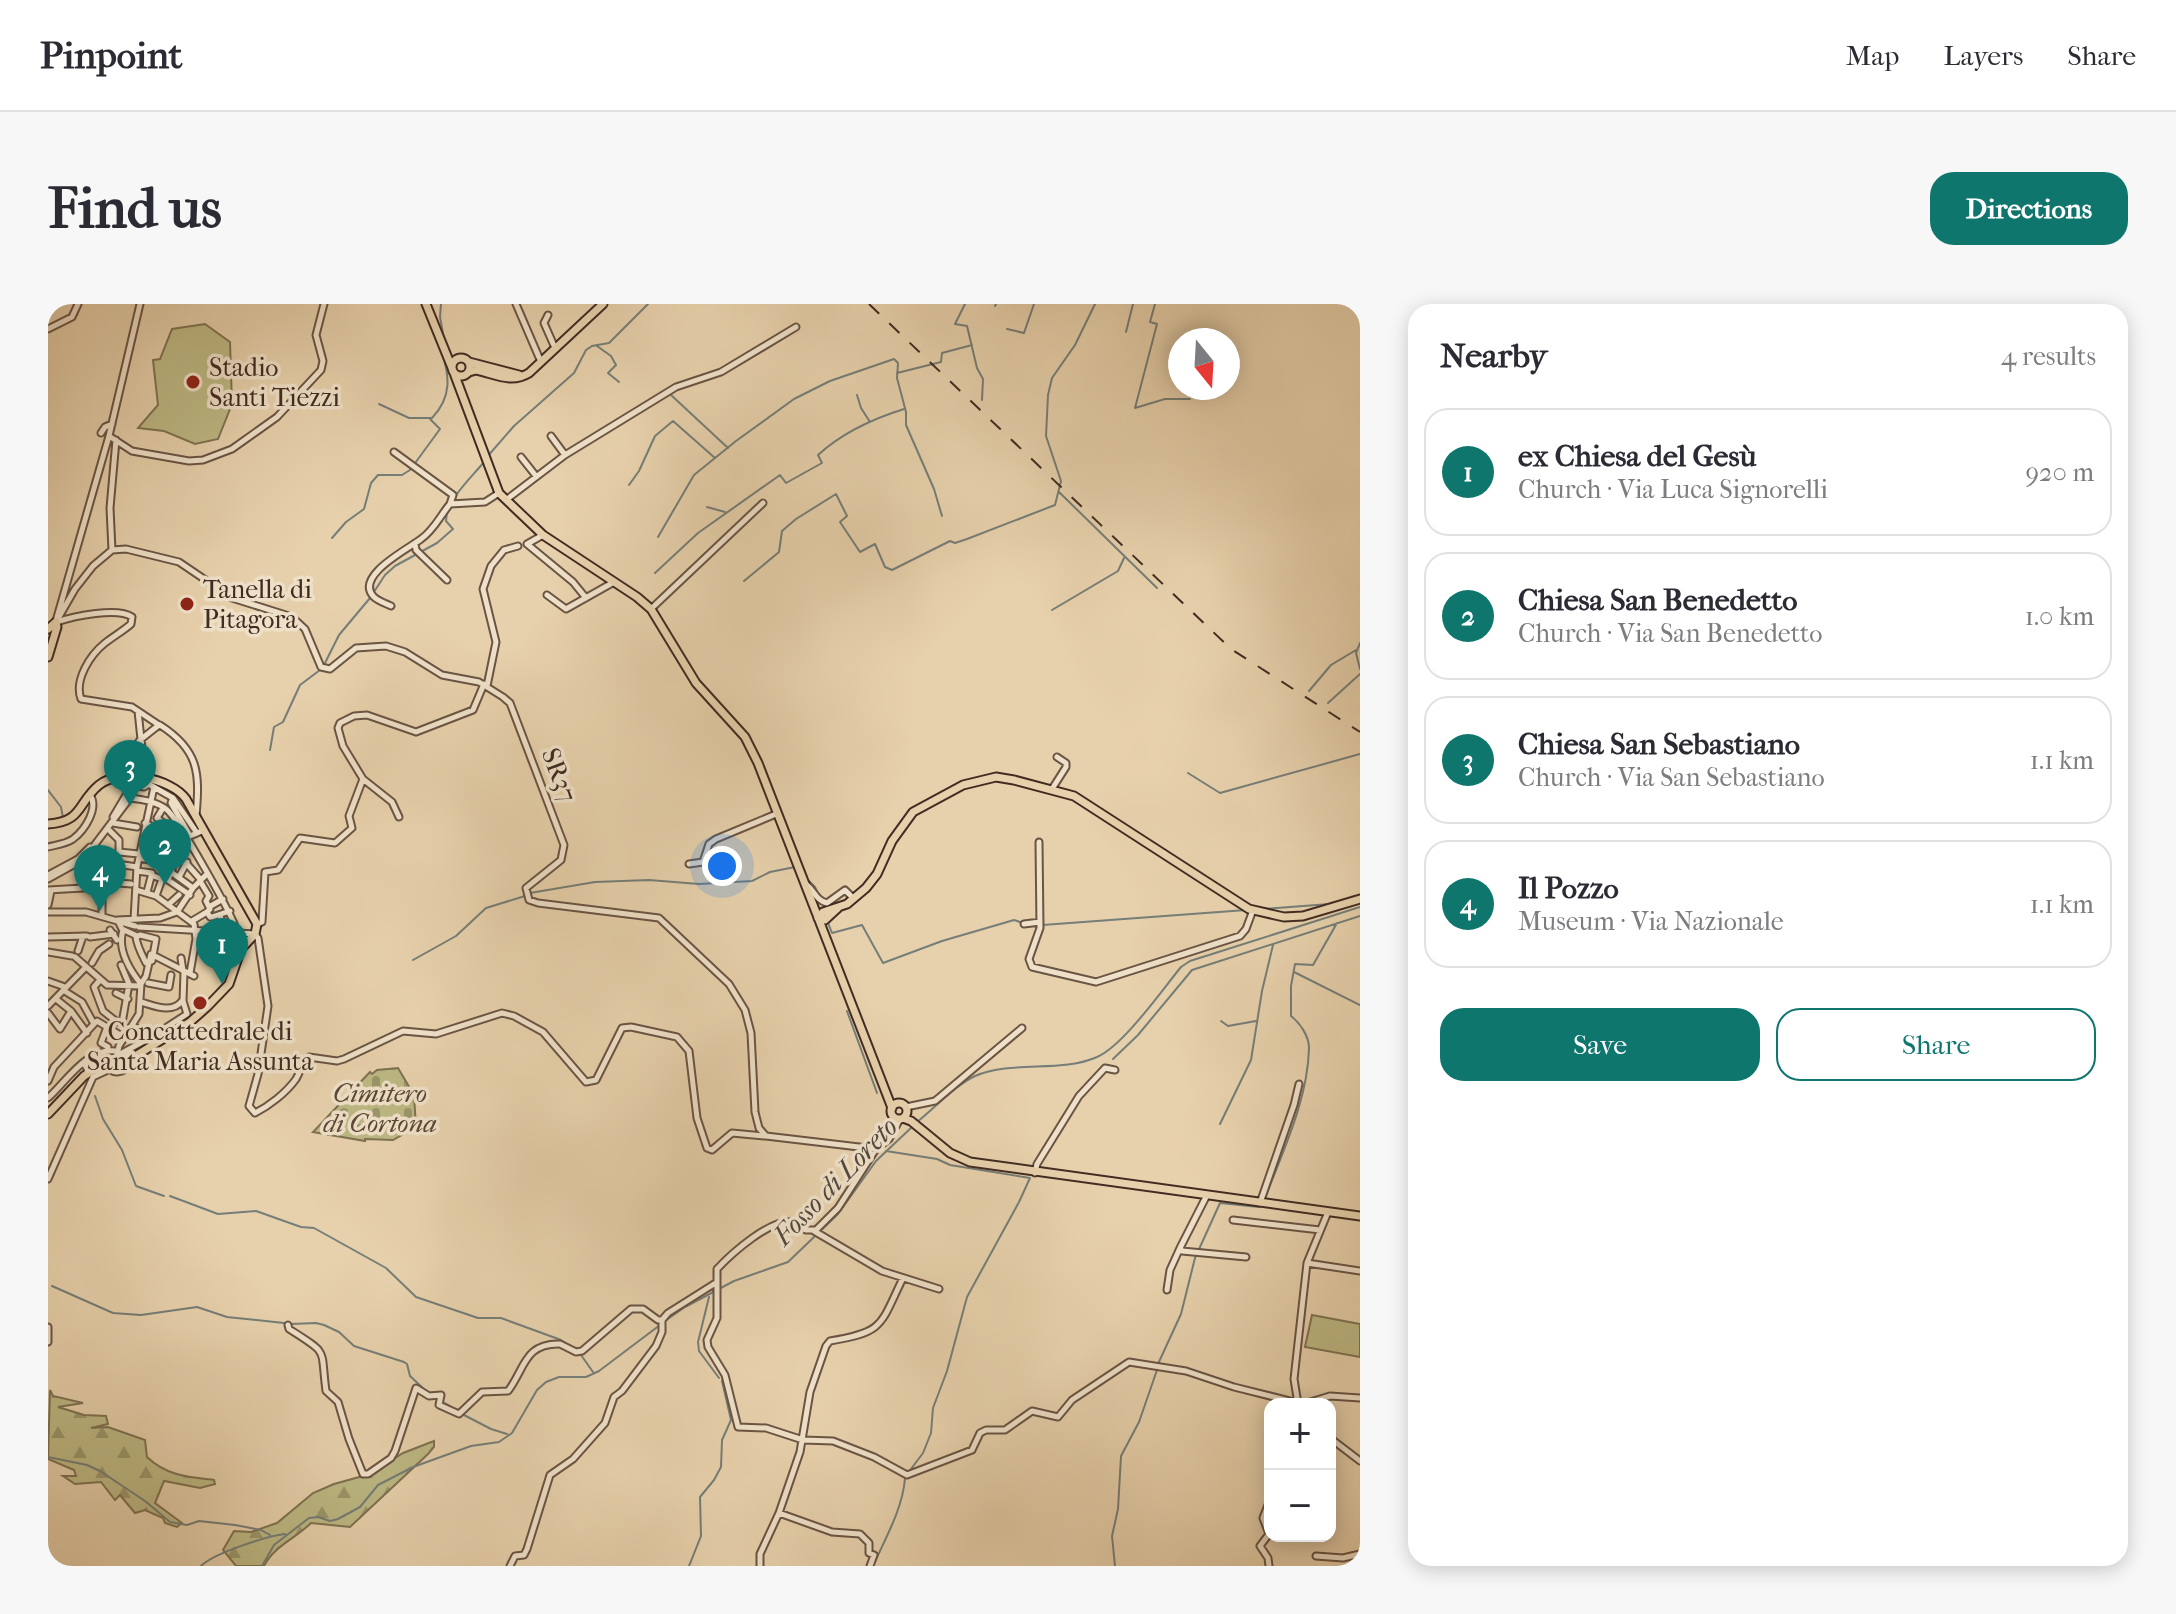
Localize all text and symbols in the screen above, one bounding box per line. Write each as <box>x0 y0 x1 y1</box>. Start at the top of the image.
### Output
text: Pinpoint <box>40 33 182 78</box>
text: Map <box>1846 39 1899 72</box>
text: Layers <box>1943 39 2023 72</box>
text: Share <box>2067 39 2136 72</box>
button: Directions <box>1930 172 2128 245</box>
text: Find us <box>48 176 222 241</box>
north arrow <box>1168 328 1240 400</box>
text: Nearby <box>1440 336 1547 376</box>
text: 4 results <box>2001 341 2096 372</box>
place label: Stadio Santi Tiezzi <box>209 352 340 413</box>
marker: Stadio Santi Tiezzi <box>184 373 202 391</box>
text: ex Chiesa del Gesù <box>1518 439 1757 474</box>
text: 1 <box>1463 457 1473 488</box>
text: 920 m <box>2025 457 2094 488</box>
text: Church · Via Luca Signorelli <box>1518 474 1828 505</box>
place label: Tanella di Pitagora <box>203 574 312 635</box>
text: Chiesa San Benedetto <box>1518 583 1797 618</box>
marker: Tanella di Pitagora <box>178 595 196 613</box>
text: 2 <box>1461 601 1475 632</box>
text: 1.0 km <box>2025 601 2094 632</box>
text: Church · Via San Benedetto <box>1518 618 1822 649</box>
text: Chiesa San Sebastiano <box>1518 727 1800 762</box>
pin: 3 <box>104 740 156 806</box>
street label: SR37 <box>535 744 583 806</box>
text: 3 <box>1463 745 1473 776</box>
text: 1.1 km <box>2030 745 2094 776</box>
text: Church · Via San Sebastiano <box>1518 762 1825 793</box>
pin: 2 <box>139 819 191 885</box>
pin: 4 <box>74 845 126 911</box>
your location <box>702 846 742 886</box>
text: Il Pozzo <box>1518 871 1619 906</box>
text: 4 <box>1460 889 1476 920</box>
text: 1.1 km <box>2030 889 2094 920</box>
text: Museum · Via Nazionale <box>1518 906 1784 937</box>
pin: 1 <box>196 918 248 984</box>
marker: Concattedrale di Santa Maria Assunta <box>191 994 209 1012</box>
button: Save <box>1440 1008 1760 1081</box>
button: Share <box>1776 1008 2096 1081</box>
place label: Concattedrale di Santa Maria Assunta <box>87 1016 314 1077</box>
park label: Cimitero di Cortona <box>323 1078 437 1139</box>
water label: Fosso di Loreto <box>765 1110 904 1253</box>
map controls <box>1264 1398 1336 1542</box>
button: + <box>1264 1398 1336 1470</box>
button: − <box>1264 1470 1336 1542</box>

